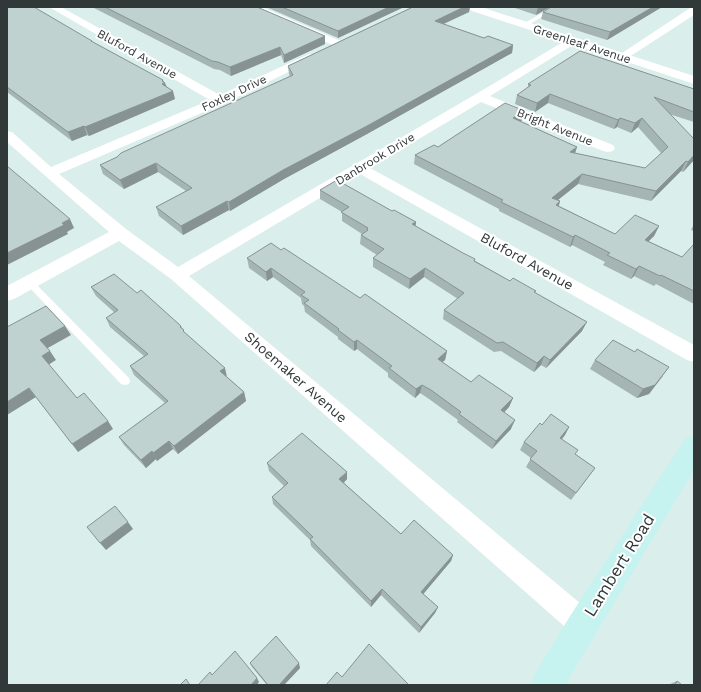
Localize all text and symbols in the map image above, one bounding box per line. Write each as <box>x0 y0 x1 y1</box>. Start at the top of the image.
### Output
street label: Greenleaf Avenue <box>531 22 633 66</box>
street label: Bluford Avenue <box>95 26 179 82</box>
street label: Foxley Drive <box>199 72 269 114</box>
street label: Bright Avenue <box>515 105 595 149</box>
street label: Danbrook Drive <box>333 130 417 188</box>
street label: Bluford Avenue <box>478 229 576 293</box>
street label: Shoemaker Avenue <box>242 328 350 426</box>
street label: Lambert Road <box>579 510 659 620</box>

